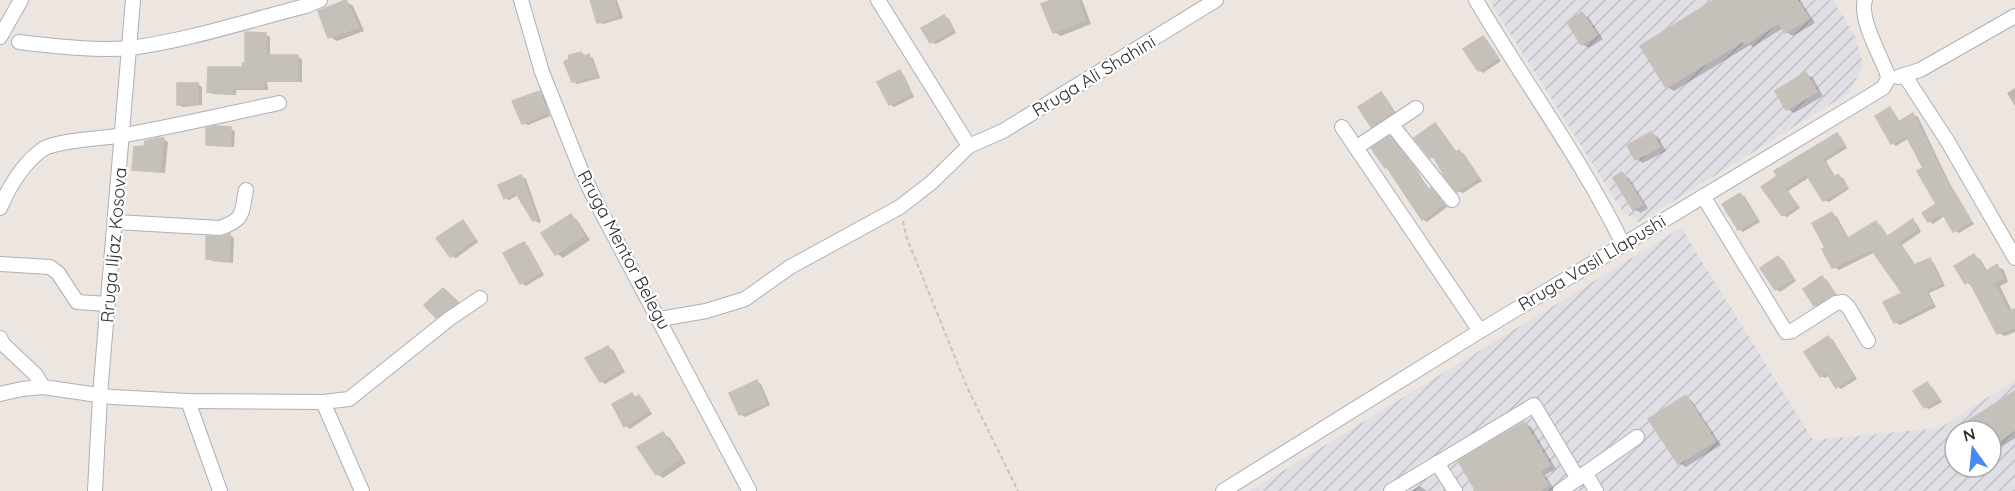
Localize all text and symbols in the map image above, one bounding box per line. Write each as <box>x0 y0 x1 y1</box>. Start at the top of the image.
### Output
street label: Rruga Ali Shahini <box>1028 30 1160 122</box>
street label: Rruga Iljaz Kosova <box>95 166 132 324</box>
street label: Rruga Mentor Belegu <box>573 166 676 334</box>
street label: Rruga Vasil Llapushi <box>1514 209 1670 316</box>
north arrow <box>1943 419 2003 479</box>
text: N <box>1961 423 1977 446</box>

